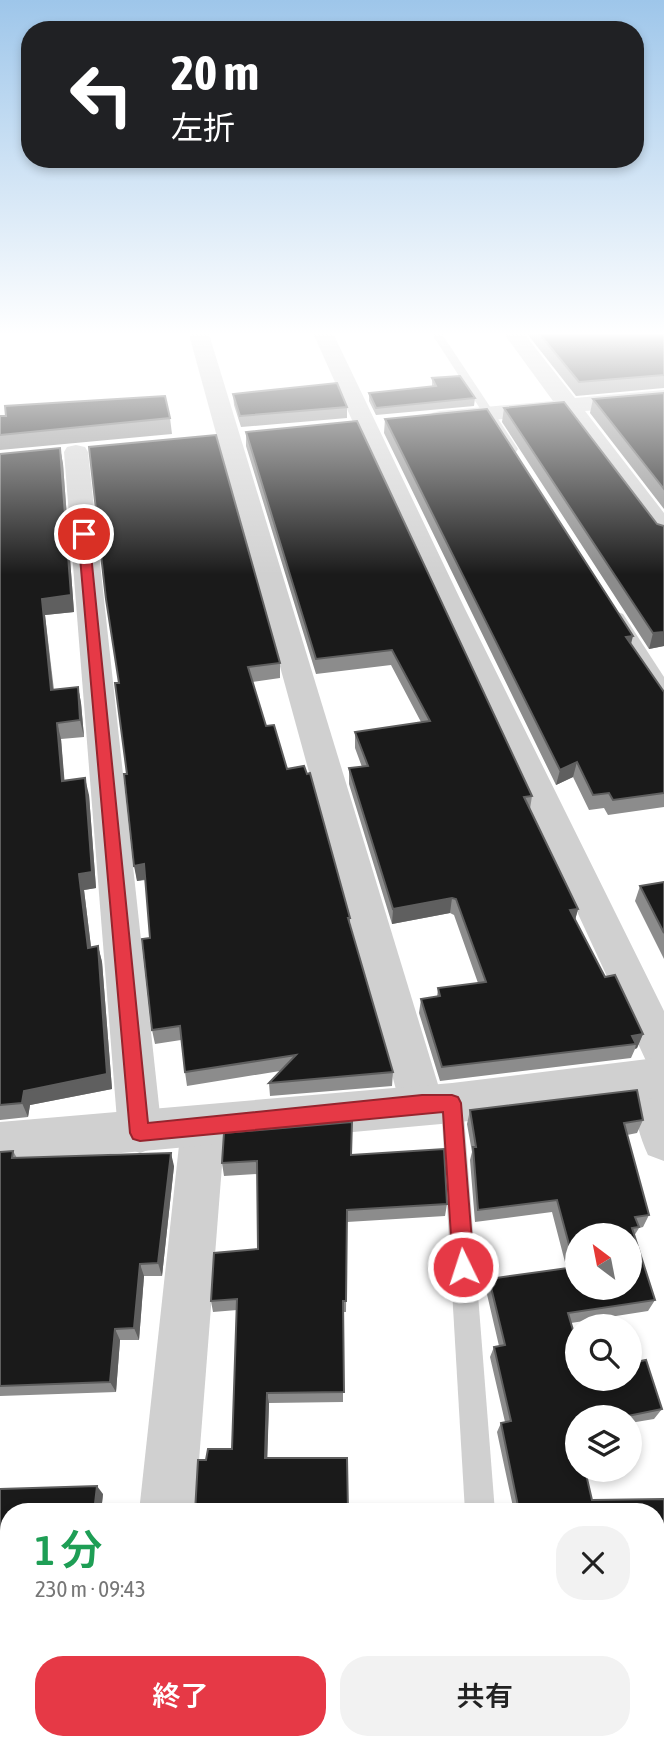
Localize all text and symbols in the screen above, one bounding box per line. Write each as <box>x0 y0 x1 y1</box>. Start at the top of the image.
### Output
text: 20 m <box>171 44 259 100</box>
icon: left <box>56 49 147 140</box>
text: 左折 <box>171 109 235 146</box>
pin <box>54 504 114 564</box>
icon: arrive <box>65 515 103 553</box>
north arrow <box>565 1223 642 1300</box>
map controls <box>565 1223 642 1482</box>
position arrow <box>426 1230 500 1304</box>
button: search <box>565 1314 642 1391</box>
button: layers <box>565 1405 642 1482</box>
text: 1 分 <box>35 1526 103 1574</box>
button: close <box>556 1526 630 1600</box>
text: 230 m · 09:43 <box>35 1576 146 1602</box>
button: 終了 <box>35 1656 326 1736</box>
button: 共有 <box>340 1656 630 1736</box>

